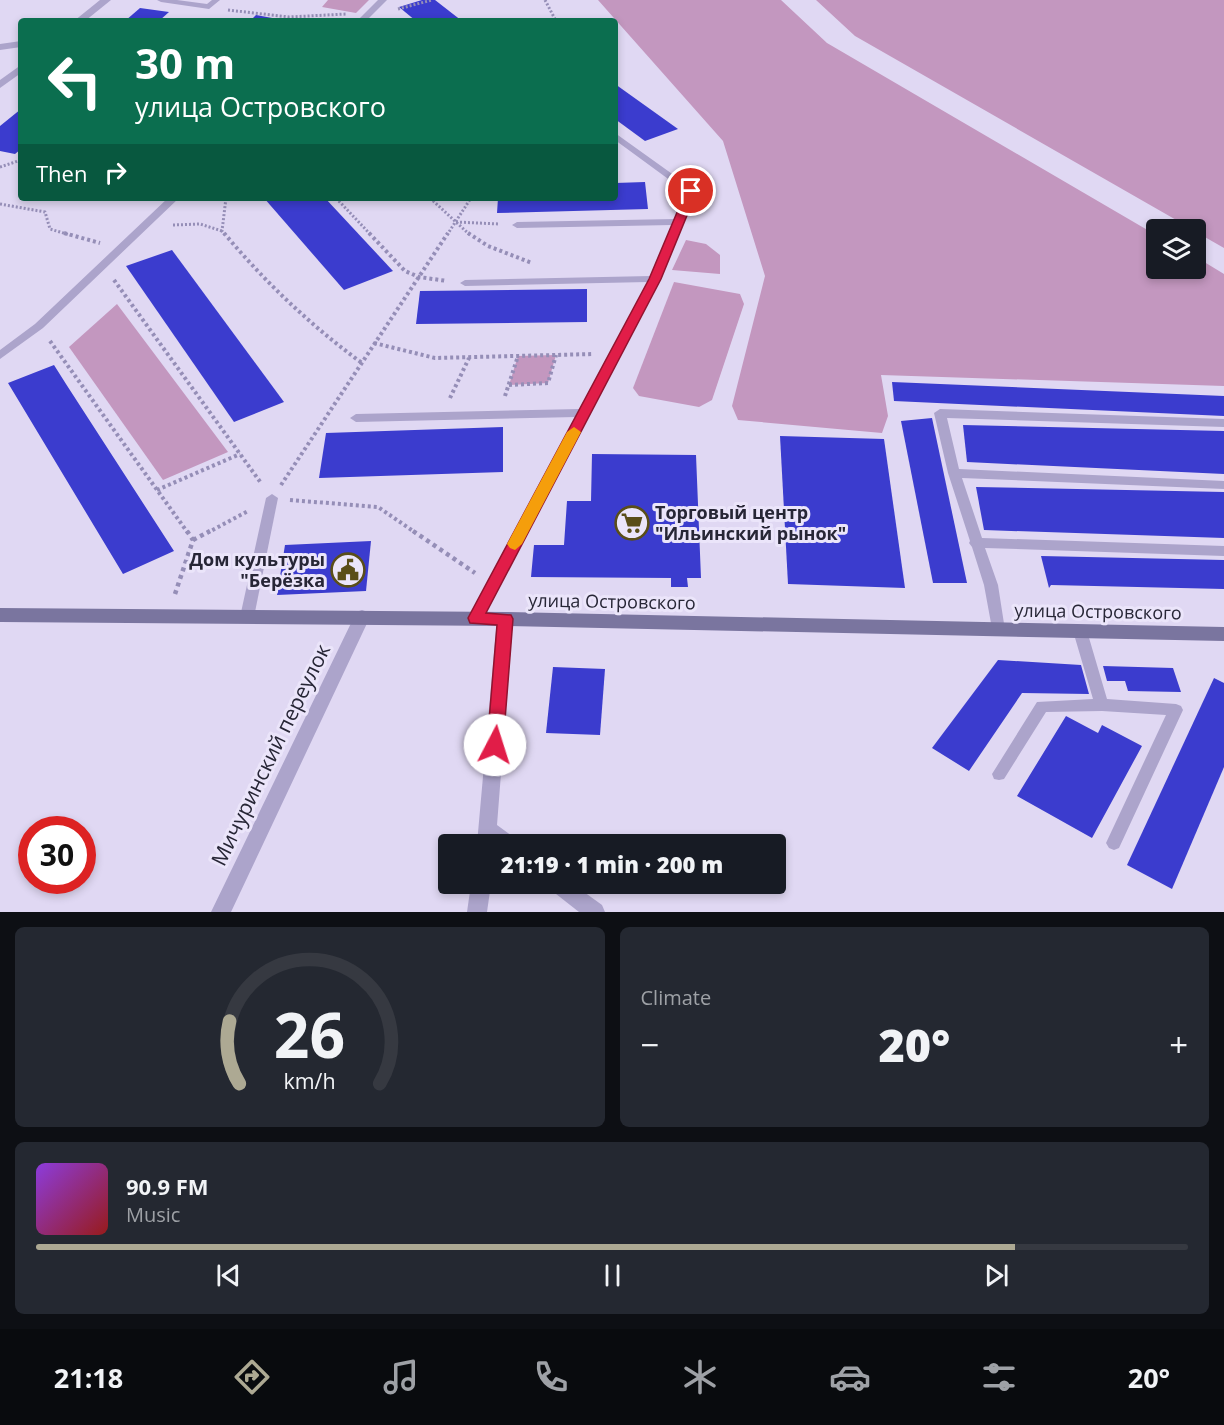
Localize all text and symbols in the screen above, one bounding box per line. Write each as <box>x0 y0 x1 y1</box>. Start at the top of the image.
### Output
text: 30 m <box>135 34 235 91</box>
icon: left <box>36 42 114 120</box>
text: улица Островского <box>135 88 386 125</box>
icon: right <box>99 156 132 189</box>
text: Then <box>36 158 87 188</box>
pin <box>665 165 716 216</box>
icon: arrive <box>674 174 707 207</box>
map controls <box>1146 219 1206 279</box>
button: layers <box>1146 219 1206 279</box>
place label: Торговый центр "Ильинский рынок" <box>655 500 846 545</box>
supermarket icon: Торговый центр "Ильинский рынок" <box>614 505 650 541</box>
place label: Дом культуры "Берёзка <box>189 547 325 592</box>
public building icon: Дом культуры "Берёзка <box>330 552 366 588</box>
street label: улица Островского <box>528 588 696 614</box>
street label: улица Островского <box>1014 598 1182 624</box>
street label: Мичуринский переулок <box>204 639 336 870</box>
position arrow <box>463 713 527 777</box>
speed limit sign: 30 <box>18 816 96 894</box>
text: 21:19 · 1 min · 200 m <box>501 849 723 879</box>
text: Climate <box>641 984 711 1011</box>
text: 26 <box>274 991 345 1076</box>
text: 20° <box>878 1014 950 1075</box>
text: − <box>641 1022 659 1067</box>
text: + <box>1169 1022 1188 1067</box>
text: km/h <box>284 1066 336 1095</box>
text: 90.9 FM <box>126 1171 209 1201</box>
text: Music <box>126 1201 180 1228</box>
icon: previous <box>212 1259 245 1292</box>
icon: pause <box>596 1259 629 1292</box>
icon: next <box>980 1259 1013 1292</box>
icon: directions <box>231 1356 273 1398</box>
icon: music <box>380 1356 422 1398</box>
icon: phone <box>530 1356 572 1398</box>
icon: climate <box>679 1356 721 1398</box>
icon: car <box>829 1356 871 1398</box>
icon: filters <box>978 1356 1020 1398</box>
text: 21:18 <box>54 1359 123 1396</box>
text: 20° <box>1128 1359 1170 1396</box>

